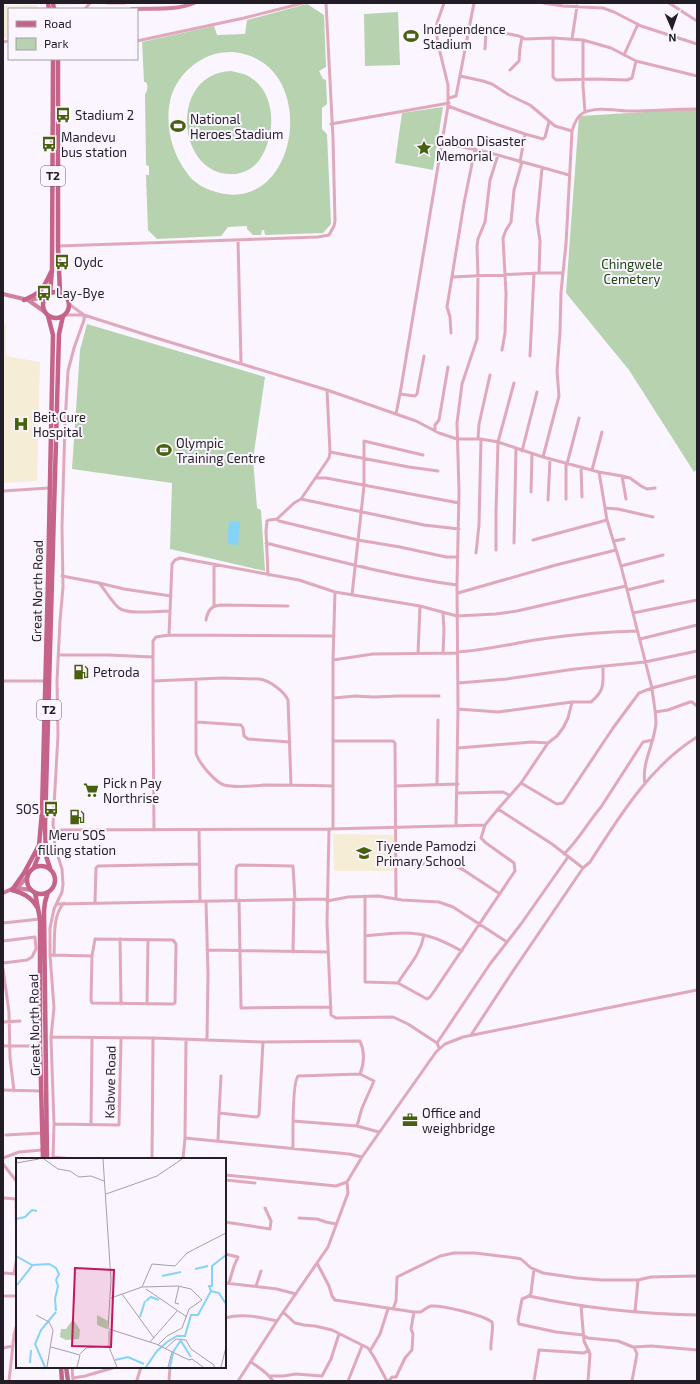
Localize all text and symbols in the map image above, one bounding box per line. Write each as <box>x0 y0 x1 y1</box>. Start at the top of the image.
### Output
legend <box>8 8 138 60</box>
north arrow <box>652 8 692 48</box>
text: Road <box>44 16 72 30</box>
place label: Independence Stadium <box>423 21 506 52</box>
sports icon: Independence Stadium <box>402 27 420 45</box>
text: N <box>668 32 677 45</box>
text: Park <box>44 36 69 50</box>
bus stop icon: Stadium 2 <box>54 106 72 124</box>
place label: Stadium 2 <box>75 107 134 123</box>
place label: National Heroes Stadium <box>190 111 283 142</box>
sports icon: National Heroes Stadium <box>169 117 187 135</box>
place label: Mandevu bus station <box>61 129 127 160</box>
place label: Gabon Disaster Memorial <box>436 133 526 164</box>
bus stop icon: Mandevu bus station <box>40 135 58 153</box>
place icon: Gabon Disaster Memorial <box>415 139 433 157</box>
road number: T2 <box>41 166 65 186</box>
bus stop icon: Oydc <box>53 253 71 271</box>
place label: Oydc <box>74 254 103 270</box>
park label: Chingwele Cemetery <box>601 256 663 287</box>
bus stop icon: Lay-Bye <box>35 284 53 302</box>
place label: Lay-Bye <box>56 285 104 301</box>
place label: Beit Cure Hospital <box>33 409 86 440</box>
hospital icon: Beit Cure Hospital <box>12 415 30 433</box>
place label: Olympic Training Centre <box>176 435 265 466</box>
sports icon: Olympic Training Centre <box>155 441 173 459</box>
street label: Great North Road <box>28 540 46 642</box>
fuel station icon: Petroda <box>72 663 90 681</box>
place label: Petroda <box>93 664 140 680</box>
road number: T2 <box>37 700 61 720</box>
place label: Pick n Pay Northrise <box>103 775 162 806</box>
supermarket icon: Pick n Pay Northrise <box>82 781 100 799</box>
bus stop icon: SOS <box>42 800 60 818</box>
place label: SOS <box>16 801 39 817</box>
fuel station icon: Meru SOS filling station <box>68 808 86 826</box>
place label: Meru SOS filling station <box>38 827 116 858</box>
place label: Tiyende Pamodzi Primary School <box>376 838 476 869</box>
school or university icon: Tiyende Pamodzi Primary School <box>355 844 373 862</box>
street label: Great North Road <box>25 974 43 1076</box>
street label: Kabwe Road <box>101 1046 119 1118</box>
place label: Office and weighbridge <box>422 1105 495 1136</box>
office icon: Office and weighbridge <box>401 1111 419 1129</box>
inset map <box>16 1158 226 1368</box>

